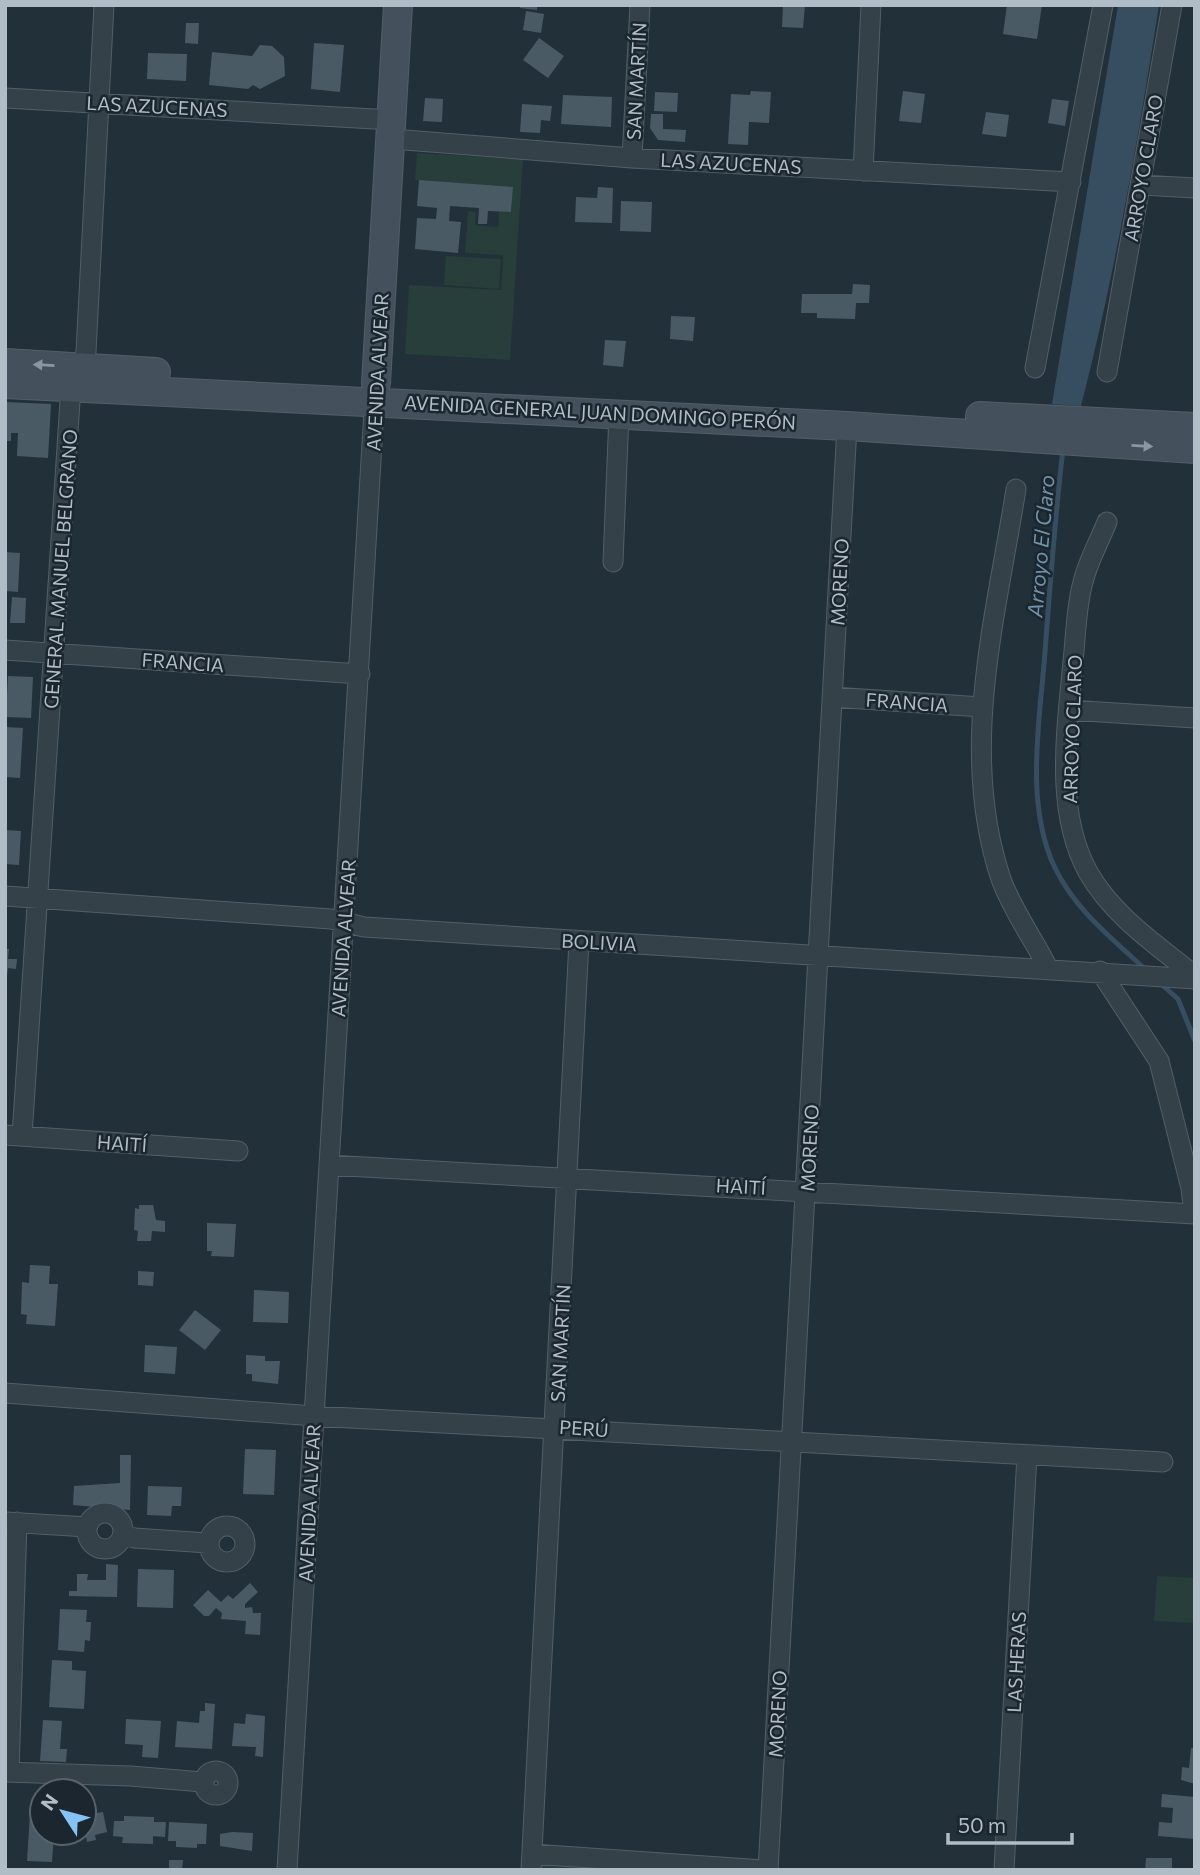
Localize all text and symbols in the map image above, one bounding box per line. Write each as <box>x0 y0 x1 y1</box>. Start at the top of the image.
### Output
street label: SAN MARTÍN <box>621 22 651 140</box>
street label: LAS AZUCENAS <box>86 91 228 121</box>
street label: ARROYO CLARO <box>1119 93 1167 243</box>
street label: LAS AZUCENAS <box>660 148 802 178</box>
street label: AVENIDA ALVEAR <box>361 292 393 452</box>
one-way arrow <box>33 360 55 371</box>
street label: AVENIDA GENERAL JUAN DOMINGO PERÓN <box>403 389 797 434</box>
street label: GENERAL MANUEL BELGRANO <box>39 428 81 710</box>
one-way arrow <box>1131 440 1153 451</box>
water label: Arroyo El Claro <box>1021 474 1059 619</box>
street label: MORENO <box>825 538 853 626</box>
street label: FRANCIA <box>141 648 225 676</box>
street label: ARROYO CLARO <box>1058 654 1086 804</box>
street label: FRANCIA <box>865 688 949 716</box>
street label: AVENIDA ALVEAR <box>326 858 360 1018</box>
street label: BOLIVIA <box>561 929 637 955</box>
street label: MORENO <box>795 1104 823 1192</box>
street label: HAITÍ <box>96 1130 149 1156</box>
street label: HAITÍ <box>715 1173 767 1199</box>
street label: SAN MARTÍN <box>545 1284 575 1402</box>
street label: PERÚ <box>559 1414 610 1441</box>
street label: AVENIDA ALVEAR <box>293 1423 325 1583</box>
street label: LAS HERAS <box>1002 1611 1030 1713</box>
street label: MORENO <box>763 1670 791 1758</box>
north arrow <box>28 1777 98 1847</box>
text: N <box>35 1789 62 1814</box>
scale bar <box>948 1801 1072 1845</box>
text: 50 m <box>958 1812 1006 1837</box>

